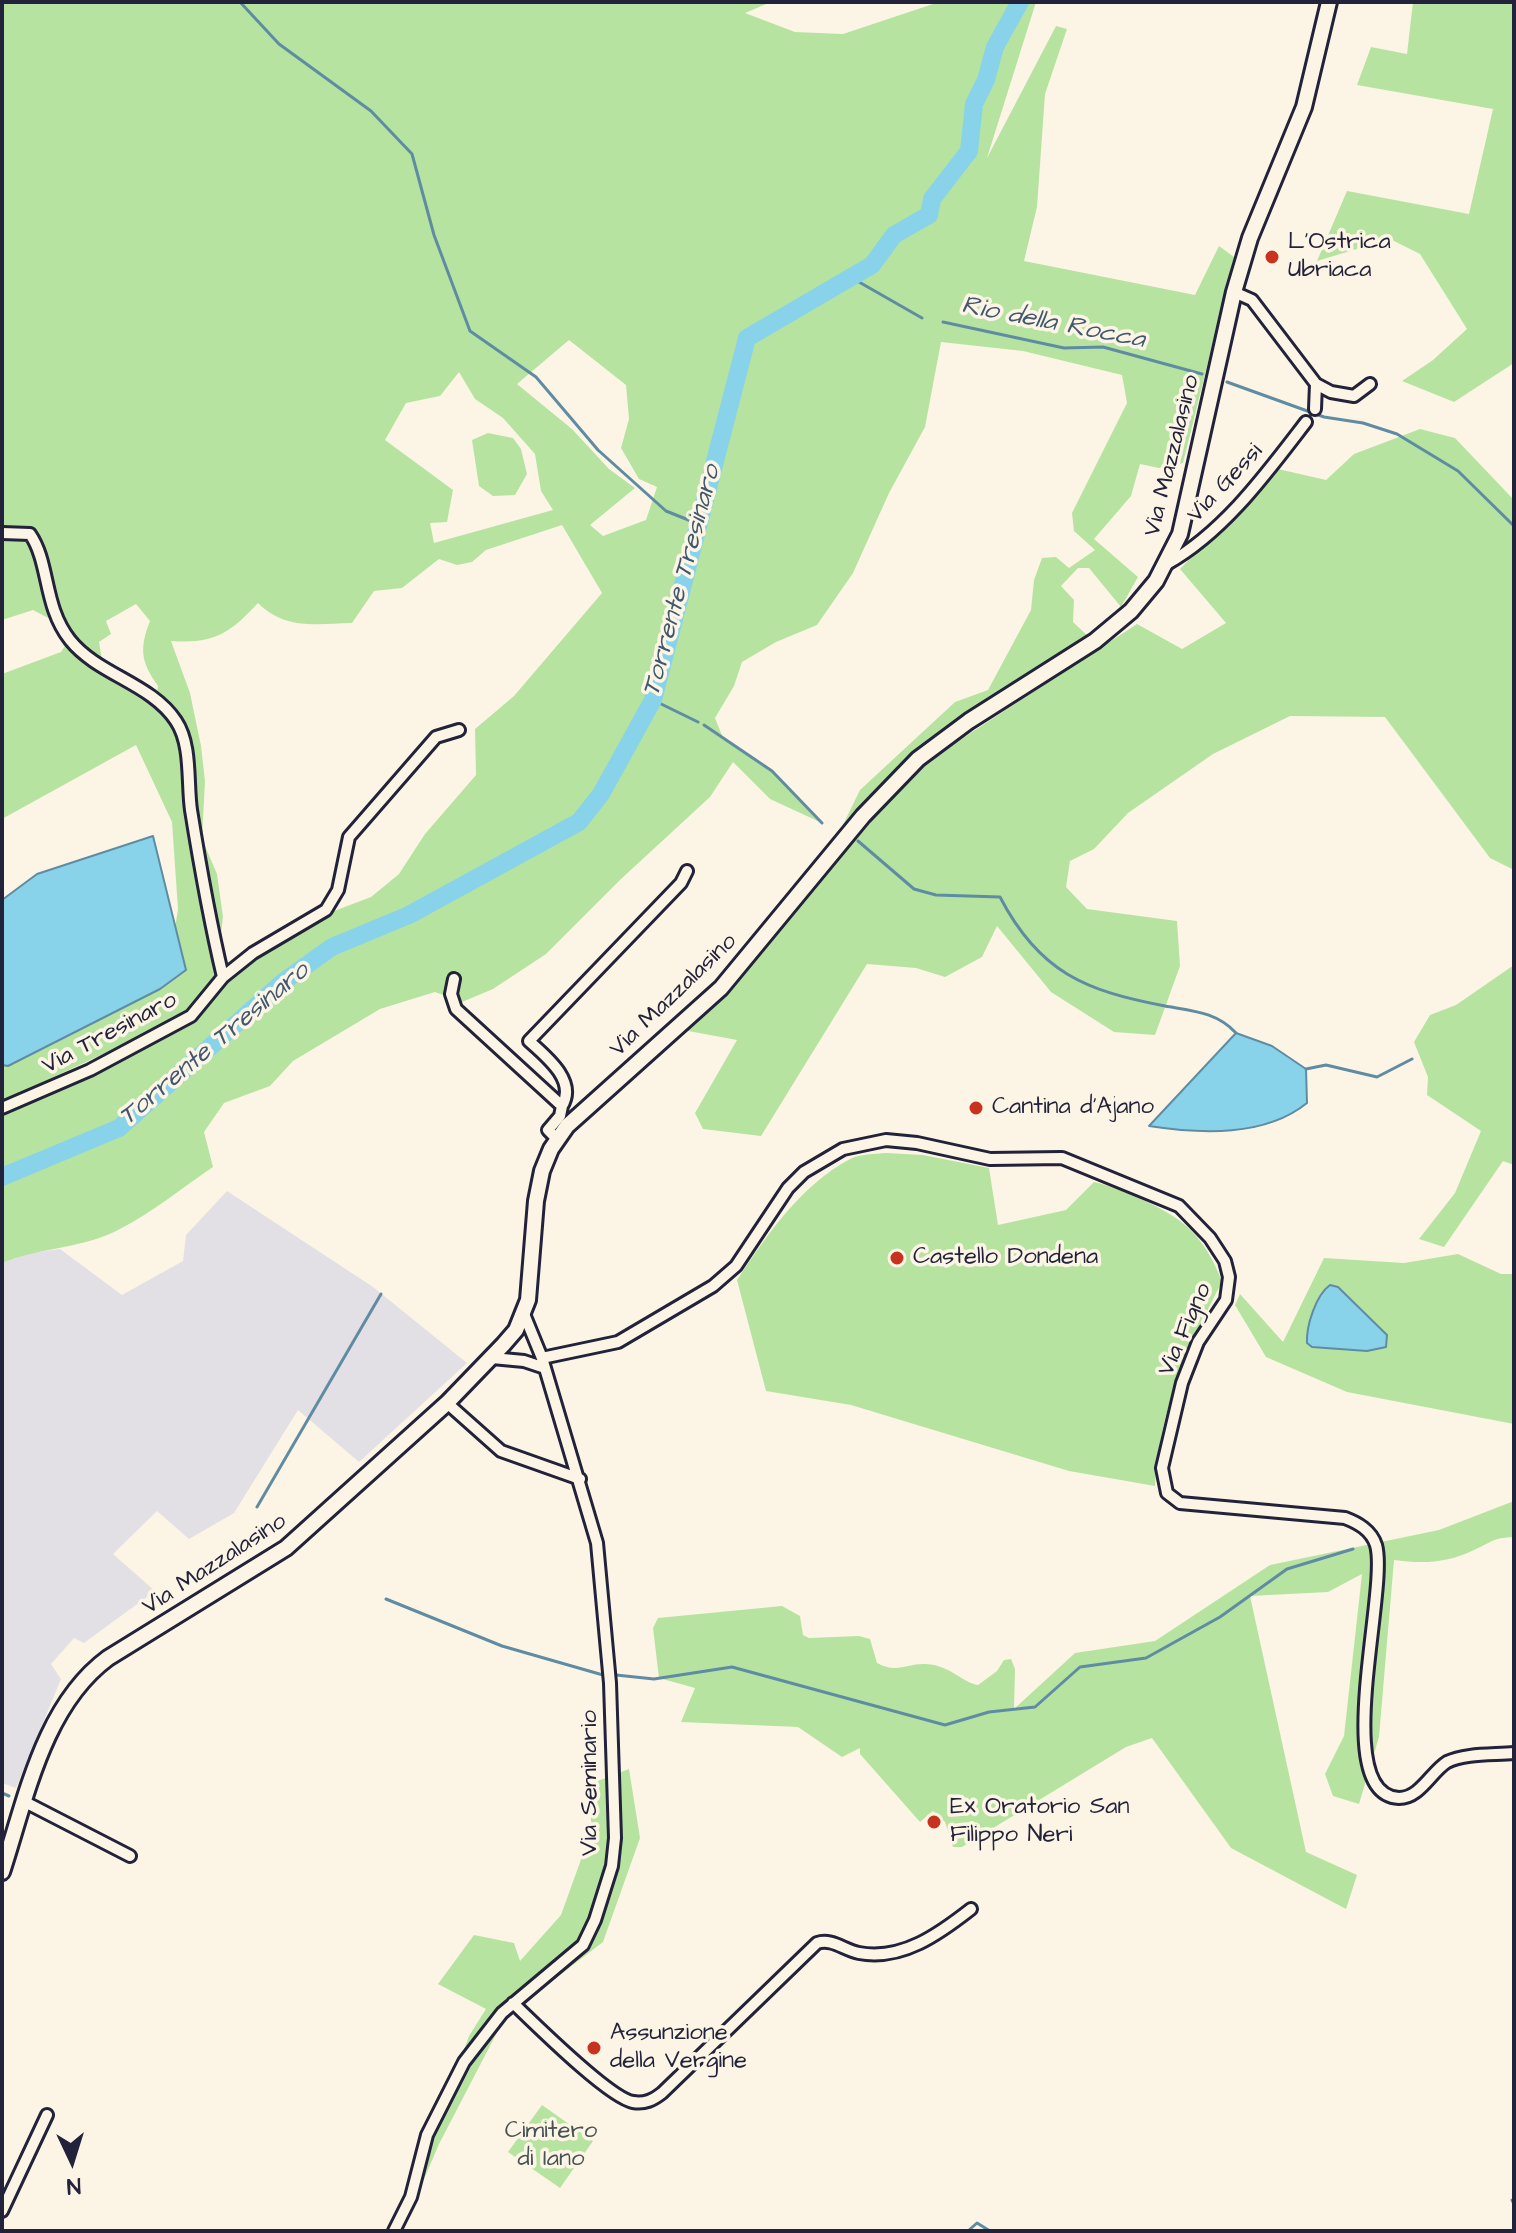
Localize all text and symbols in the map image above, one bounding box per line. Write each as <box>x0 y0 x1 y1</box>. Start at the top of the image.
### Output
place label: L’Ostrica Ubriaca <box>1288 229 1391 285</box>
marker: L’Ostrica Ubriaca <box>1263 248 1281 266</box>
water label: Rio della Rocca <box>959 291 1147 357</box>
street label: Via Mazzalasino <box>1139 372 1207 540</box>
street label: Via Gessi <box>1182 438 1270 530</box>
water label: Torrente Tresinaro <box>637 462 729 700</box>
street label: Via Mazzalasino <box>604 928 744 1064</box>
water label: Torrente Tresinaro <box>114 956 316 1134</box>
street label: Via Tresinaro <box>38 986 182 1082</box>
place label: Cantina d'Ajano <box>992 1094 1154 1122</box>
marker: Cantina d'Ajano <box>967 1099 985 1117</box>
place label: Castello Dondena <box>913 1244 1098 1272</box>
marker: Castello Dondena <box>888 1249 906 1267</box>
street label: Via Figno <box>1153 1279 1219 1381</box>
street label: Via Mazzalasino <box>138 1508 292 1622</box>
street label: Via Seminario <box>577 1710 605 1856</box>
place label: Ex Oratorio San Filippo Neri <box>950 1794 1129 1850</box>
marker: Ex Oratorio San Filippo Neri <box>925 1813 943 1831</box>
place label: Assunzione della Vergine <box>610 2020 747 2076</box>
marker: Assunzione della Vergine <box>585 2039 603 2057</box>
park label: Cimitero di Iano <box>505 2118 597 2174</box>
north arrow <box>32 2121 112 2201</box>
text: N <box>66 2169 82 2201</box>

